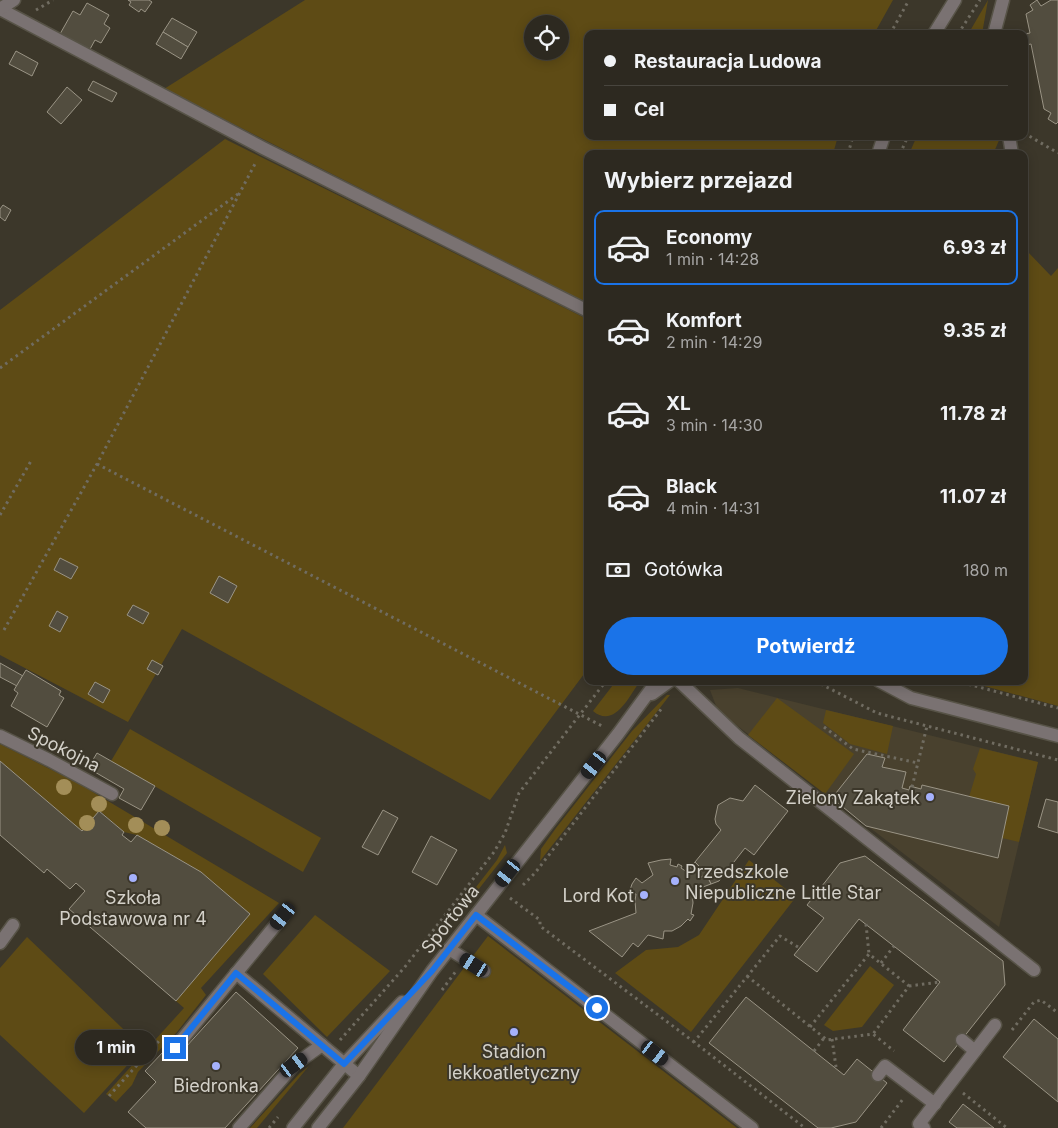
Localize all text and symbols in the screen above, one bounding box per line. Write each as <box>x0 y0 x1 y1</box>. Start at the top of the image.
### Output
map controls <box>524 15 569 60</box>
button: locate <box>524 15 569 60</box>
text: Restauracja Ludowa <box>634 50 822 73</box>
text: Cel <box>634 98 665 121</box>
text: Wybierz przejazd <box>604 167 793 193</box>
icon: car <box>606 225 651 270</box>
text: Economy <box>666 226 752 249</box>
text: 6.93 zł <box>943 236 1006 259</box>
text: 1 min · 14:28 <box>666 249 759 269</box>
icon: car <box>606 308 651 353</box>
text: Komfort <box>666 309 742 332</box>
text: 9.35 zł <box>943 319 1006 342</box>
text: 2 min · 14:29 <box>666 332 762 352</box>
icon: car <box>606 391 651 436</box>
text: XL <box>666 392 691 415</box>
text: 11.78 zł <box>940 402 1006 425</box>
text: 3 min · 14:30 <box>666 415 763 435</box>
icon: car <box>606 474 651 519</box>
text: Black <box>666 475 717 498</box>
text: 11.07 zł <box>940 485 1006 508</box>
text: 4 min · 14:31 <box>666 498 760 518</box>
icon: cash <box>604 556 632 584</box>
text: Gotówka <box>644 558 723 581</box>
text: 180 m <box>963 560 1008 580</box>
button: Potwierdź <box>604 617 1008 675</box>
street label: Spokojna <box>24 722 104 776</box>
car <box>578 749 609 781</box>
place label: Zielony Zakątek <box>786 787 920 808</box>
marker: Zielony Zakątek <box>924 791 936 803</box>
car <box>492 857 523 889</box>
place label: Przedszkole Niepubliczne Little Star <box>685 861 881 903</box>
marker: Szkoła Podstawowa nr 4 <box>127 872 139 884</box>
marker: Przedszkole Niepubliczne Little Star <box>669 875 681 887</box>
street label: Sportowa <box>417 880 483 958</box>
place label: Lord Kot <box>562 885 634 906</box>
place label: Szkoła Podstawowa nr 4 <box>59 887 207 929</box>
marker: Lord Kot <box>638 889 650 901</box>
car <box>267 900 298 932</box>
car <box>457 951 490 979</box>
route start <box>586 997 608 1019</box>
marker: Stadion lekkoatletyczny <box>508 1026 520 1038</box>
callout: 1 min <box>75 1030 158 1066</box>
text: 1 min <box>96 1037 136 1057</box>
route end <box>164 1037 186 1059</box>
car <box>638 1038 671 1068</box>
place label: Stadion lekkoatletyczny <box>448 1041 580 1083</box>
car <box>277 1050 310 1080</box>
marker: Biedronka <box>210 1060 222 1072</box>
place label: Biedronka <box>173 1075 259 1096</box>

